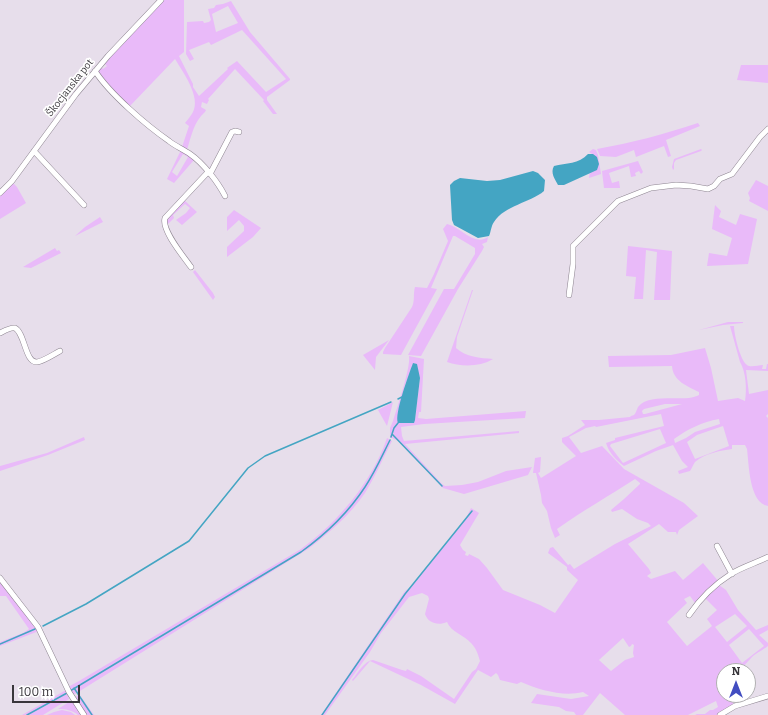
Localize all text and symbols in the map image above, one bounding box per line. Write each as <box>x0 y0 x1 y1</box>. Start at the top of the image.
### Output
street label: Škocjanska pot <box>44 57 96 119</box>
north arrow <box>716 663 756 703</box>
text: N <box>732 665 740 678</box>
scale bar <box>14 677 82 703</box>
text: 100 m <box>19 685 53 699</box>

